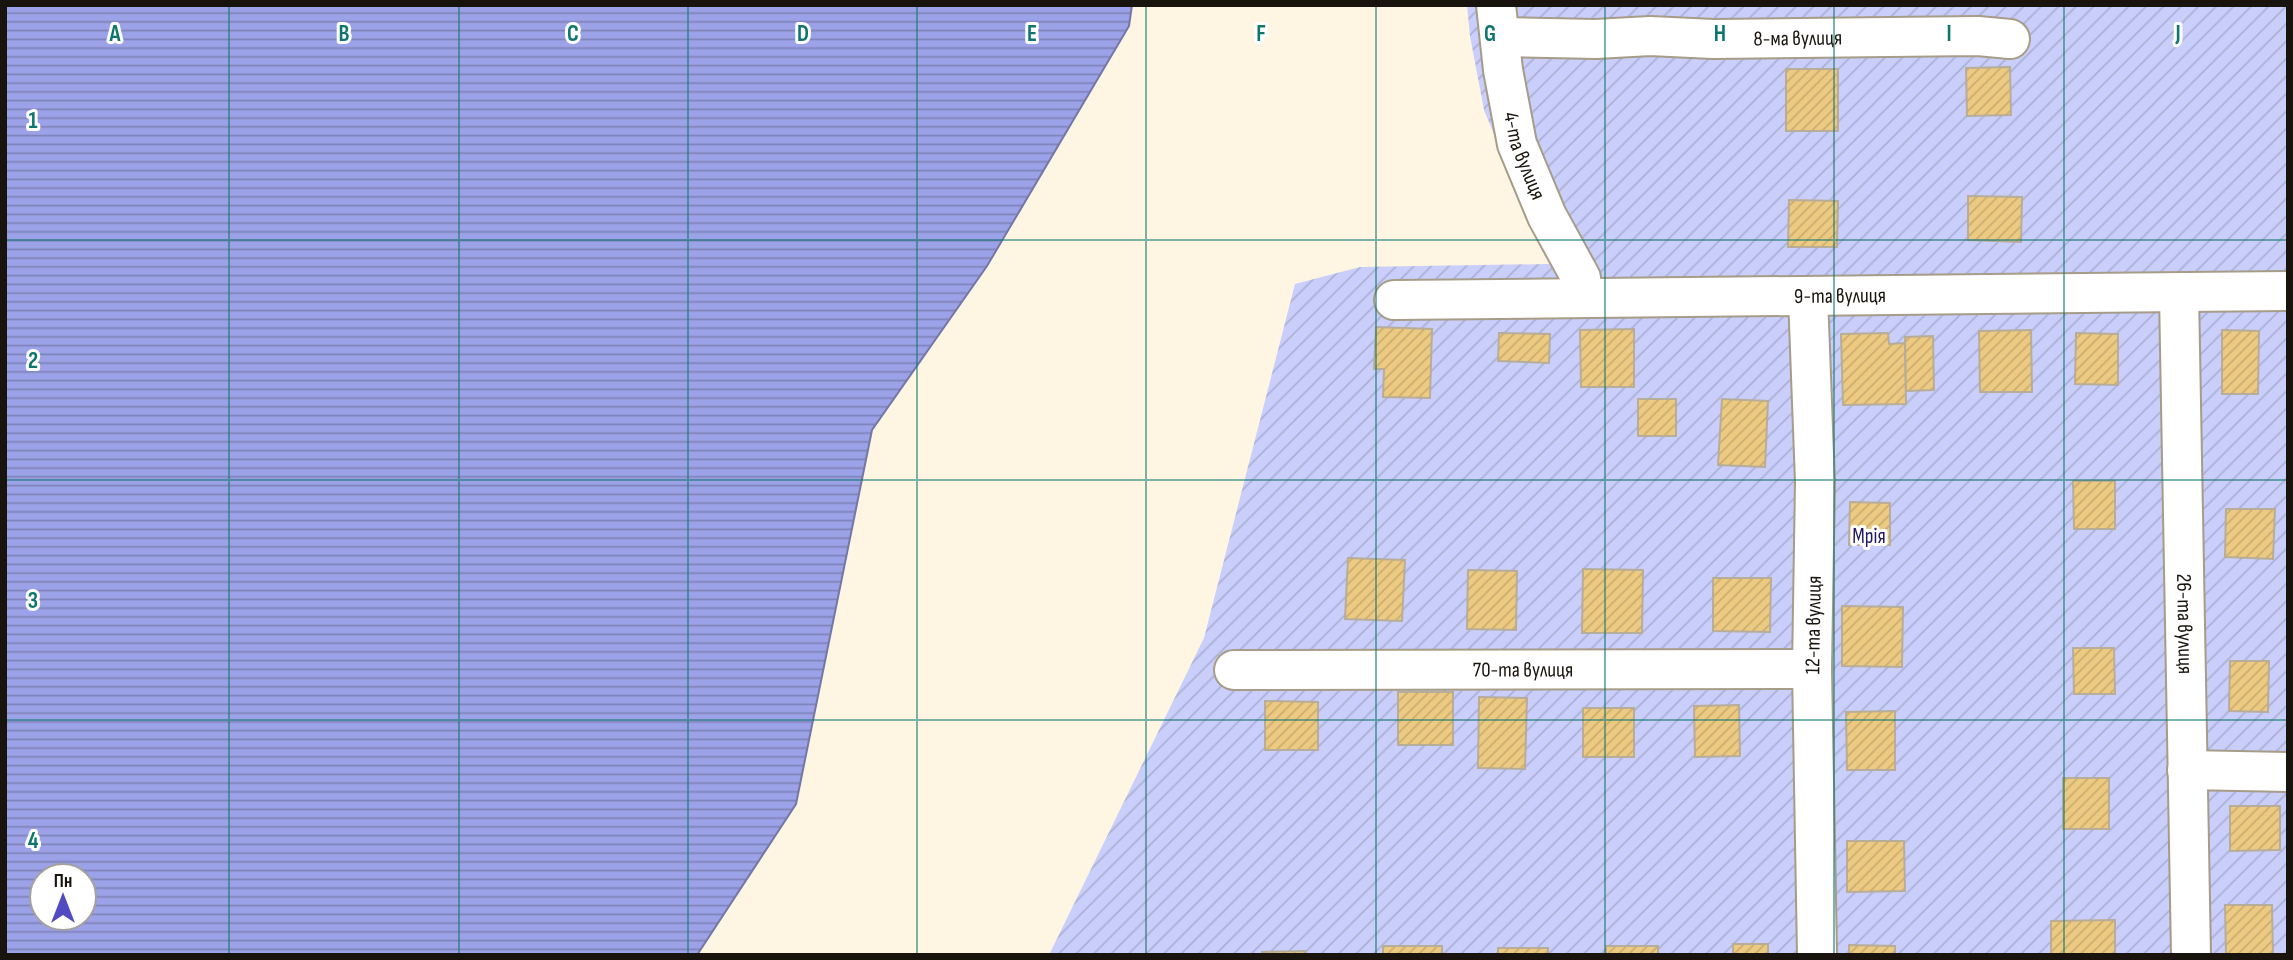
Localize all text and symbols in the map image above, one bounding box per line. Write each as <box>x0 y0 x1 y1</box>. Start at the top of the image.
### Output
text: A <box>109 20 122 48</box>
text: B <box>339 20 350 48</box>
text: C <box>567 20 579 48</box>
text: D <box>797 20 809 48</box>
text: E <box>1027 20 1037 48</box>
text: F <box>1256 20 1266 48</box>
text: G <box>1484 20 1496 48</box>
text: H <box>1714 20 1726 48</box>
text: I <box>1946 20 1952 48</box>
text: J <box>2174 20 2181 48</box>
street label: 8-ма вулиця <box>1753 26 1842 52</box>
text: 1 <box>28 107 38 135</box>
street label: 4-та вулиця <box>1498 110 1551 203</box>
street label: 9-та вулиця <box>1794 283 1886 309</box>
text: 2 <box>28 347 38 375</box>
park label: Мрія <box>1852 524 1886 549</box>
street label: 26-та вулиця <box>2171 574 2198 674</box>
street label: 12-та вулиця <box>1800 575 1827 675</box>
text: 3 <box>28 587 38 615</box>
street label: 70-та вулиця <box>1473 657 1573 683</box>
text: 4 <box>28 827 39 855</box>
north arrow <box>28 862 98 932</box>
text: Пн <box>54 870 72 893</box>

